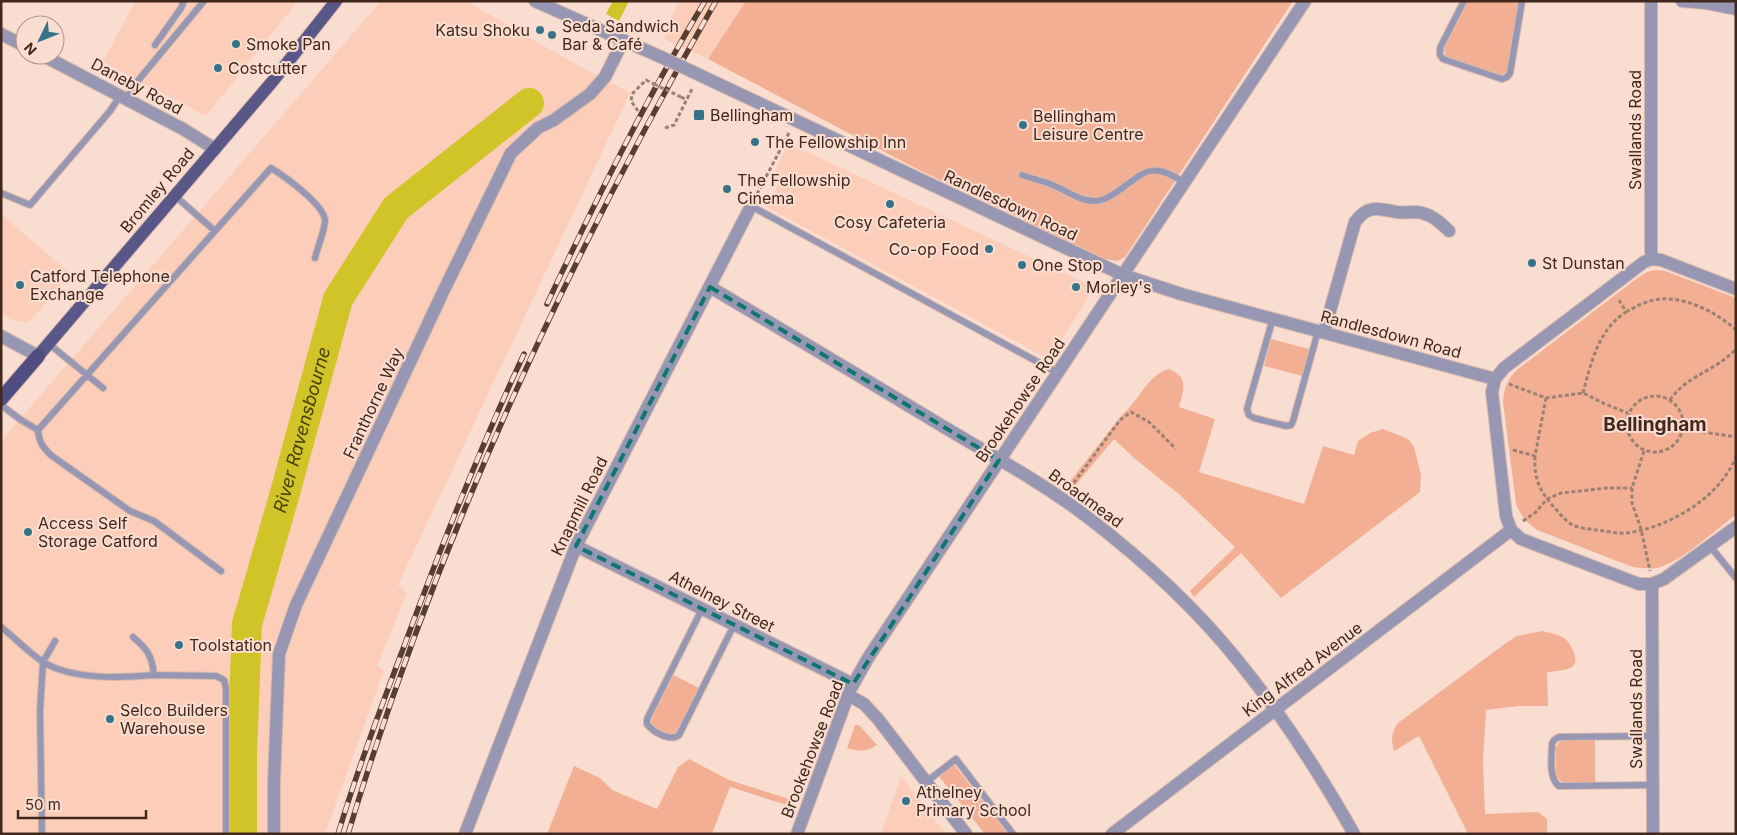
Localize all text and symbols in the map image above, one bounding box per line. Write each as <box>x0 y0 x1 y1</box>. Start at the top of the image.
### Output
north arrow <box>15 15 65 65</box>
place label: Seda Sandwich Bar & Café <box>562 16 679 54</box>
place label: Katsu Shoku <box>435 20 530 40</box>
marker: Katsu Shoku <box>534 24 546 36</box>
marker: Seda Sandwich Bar & Café <box>546 29 558 41</box>
place label: Smoke Pan <box>246 34 331 54</box>
marker: Smoke Pan <box>230 38 242 50</box>
text: N <box>20 40 40 59</box>
street label: Daneby Road <box>88 53 186 119</box>
place label: Costcutter <box>228 58 307 78</box>
marker: Costcutter <box>212 62 224 74</box>
street label: Swallands Road <box>1625 70 1645 190</box>
place label: Bellingham <box>710 105 793 125</box>
place label: Bellingham Leisure Centre <box>1033 106 1144 144</box>
marker: Bellingham <box>692 108 706 122</box>
marker: Bellingham Leisure Centre <box>1017 119 1029 131</box>
place label: The Fellowship Inn <box>765 132 906 152</box>
marker: The Fellowship Inn <box>749 136 761 148</box>
street label: Bromley Road <box>116 143 198 237</box>
street label: Randlesdown Road <box>941 165 1081 245</box>
place label: The Fellowship Cinema <box>737 170 850 208</box>
marker: The Fellowship Cinema <box>721 183 733 195</box>
marker: Cosy Cafeteria <box>884 198 896 210</box>
place label: Cosy Cafeteria <box>834 212 946 232</box>
place label: Co-op Food <box>889 239 979 259</box>
marker: Co-op Food <box>983 243 995 255</box>
place label: St Dunstan <box>1542 253 1625 273</box>
place label: One Stop <box>1032 255 1102 275</box>
marker: St Dunstan <box>1526 257 1538 269</box>
marker: One Stop <box>1016 259 1028 271</box>
place label: Catford Telephone Exchange <box>30 266 170 304</box>
place label: Morley's <box>1086 277 1151 297</box>
marker: Catford Telephone Exchange <box>14 279 26 291</box>
marker: Morley's <box>1070 281 1082 293</box>
street label: Randlesdown Road <box>1318 306 1464 362</box>
street label: Brookehowse Road <box>971 334 1069 466</box>
water label: River Ravensbourne <box>269 344 334 515</box>
street label: Franthorne Way <box>339 344 407 462</box>
district label: Bellingham <box>1603 413 1707 436</box>
street label: Knapmill Road <box>546 453 612 559</box>
street label: Broadmead <box>1045 464 1127 532</box>
place label: Access Self Storage Catford <box>38 513 158 551</box>
marker: Access Self Storage Catford <box>22 526 34 538</box>
street label: Athelney Street <box>666 566 778 636</box>
street label: King Alfred Avenue <box>1238 617 1366 721</box>
place label: Toolstation <box>189 635 272 655</box>
marker: Toolstation <box>173 639 185 651</box>
street label: Swallands Road <box>1626 649 1646 769</box>
street label: Brookehowse Road <box>777 677 847 821</box>
place label: Selco Builders Warehouse <box>120 700 228 738</box>
marker: Selco Builders Warehouse <box>104 713 116 725</box>
place label: Athelney Primary School <box>916 782 1031 820</box>
scale bar <box>18 788 145 820</box>
text: 50 m <box>25 795 61 814</box>
marker: Athelney Primary School <box>900 795 912 807</box>

